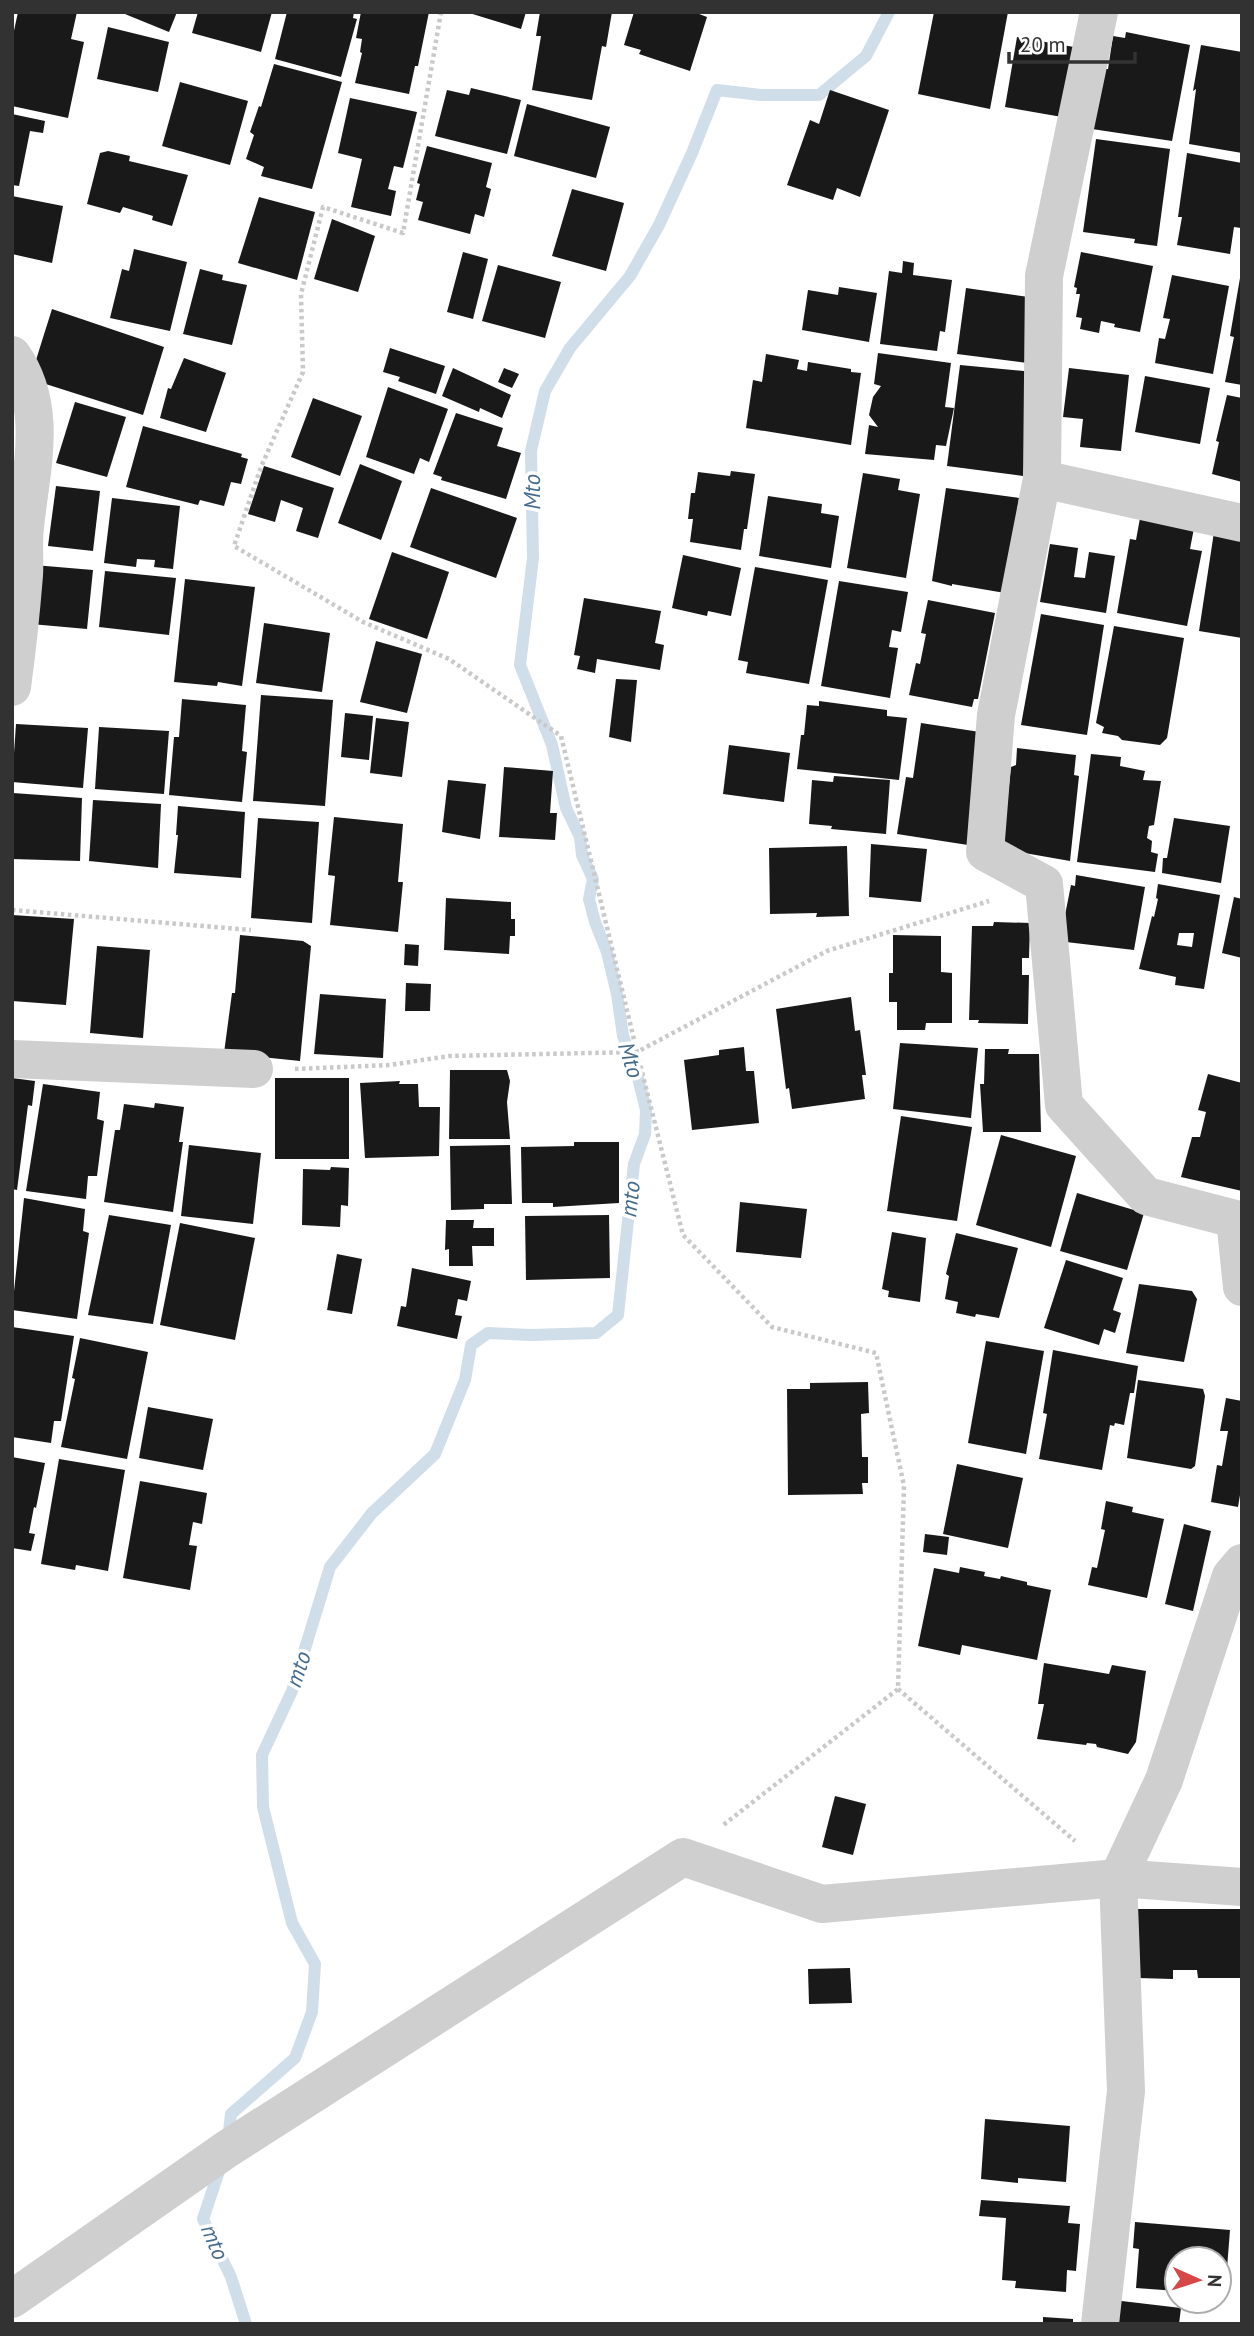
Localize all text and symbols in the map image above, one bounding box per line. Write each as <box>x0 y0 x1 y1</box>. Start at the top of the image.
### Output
scale bar <box>1009 21 1135 65</box>
text: 20 m <box>1020 31 1066 58</box>
water label: Mto <box>517 474 546 510</box>
water label: Mto <box>612 1038 651 1081</box>
water label: mto <box>613 1179 646 1218</box>
water label: mto <box>278 1647 317 1691</box>
water label: mto <box>195 2219 236 2264</box>
north arrow <box>1163 2245 1233 2315</box>
text: N <box>1203 2274 1227 2288</box>

